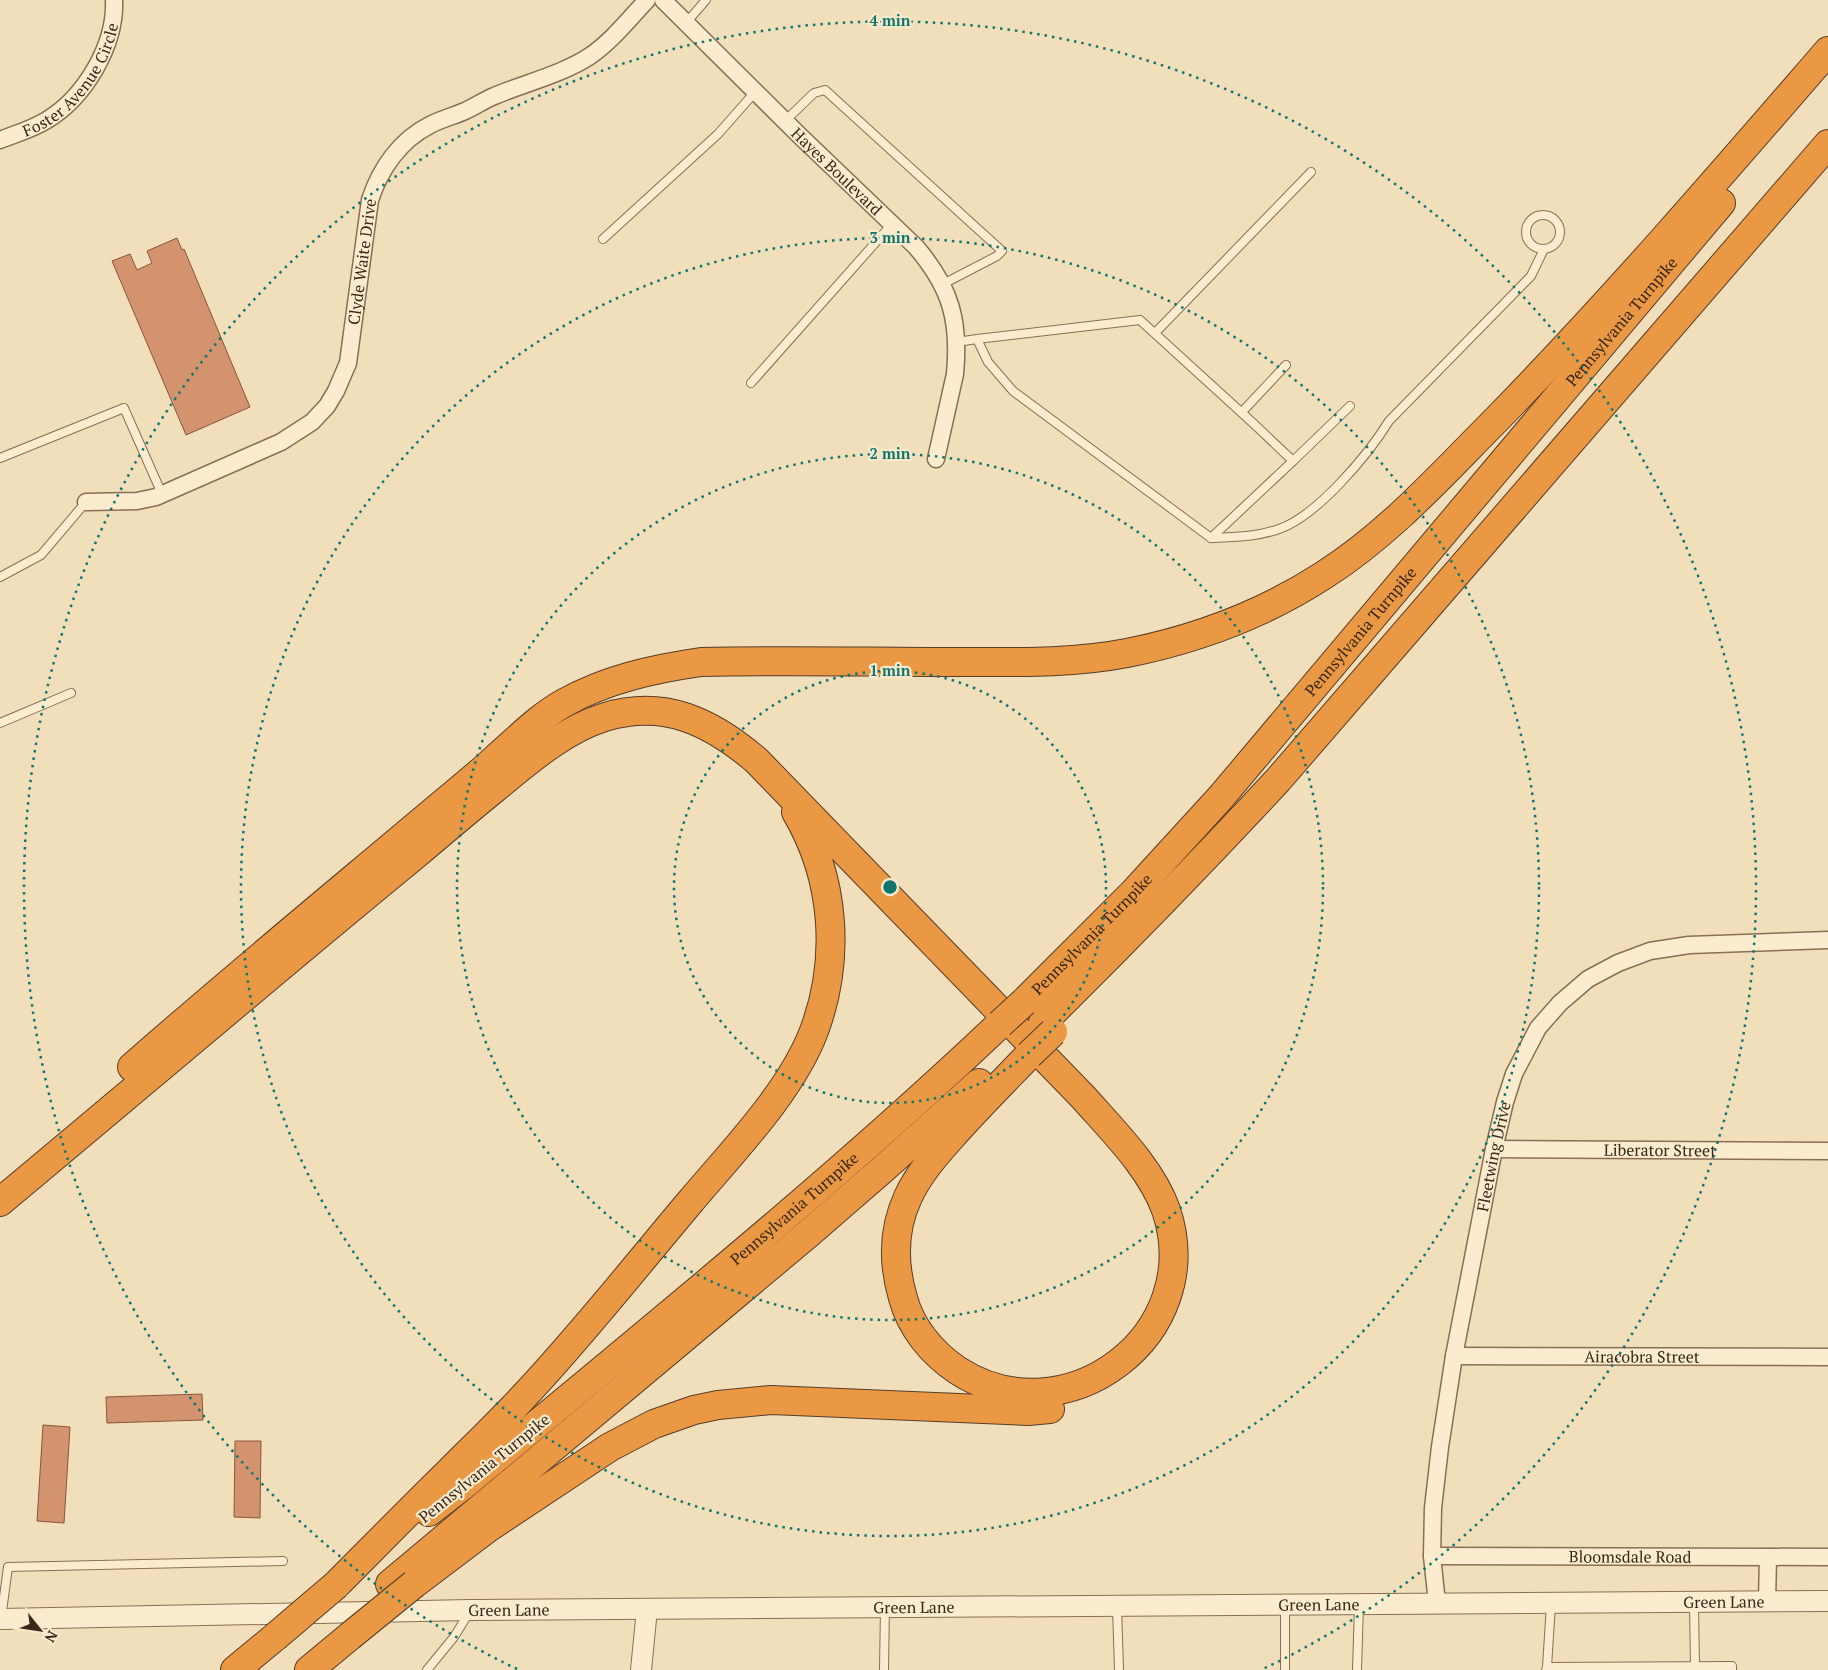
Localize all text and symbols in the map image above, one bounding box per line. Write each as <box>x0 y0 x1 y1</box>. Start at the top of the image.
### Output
text: 4 min <box>869 10 911 30</box>
street label: Foster Avenue Circle <box>19 21 123 142</box>
street label: Hayes Boulevard <box>786 122 887 220</box>
street label: Clyde Waite Drive <box>342 197 381 326</box>
text: 3 min <box>869 227 911 247</box>
street label: Pennsylvania Turnpike <box>1560 252 1682 391</box>
text: 2 min <box>869 443 911 463</box>
street label: Pennsylvania Turnpike <box>1300 562 1421 701</box>
text: 1 min <box>869 660 911 680</box>
street label: Pennsylvania Turnpike <box>1027 868 1157 999</box>
centre of rings <box>881 878 899 896</box>
street label: Fleetwing Drive <box>1471 1099 1516 1214</box>
street label: Liberator Street <box>1604 1139 1716 1161</box>
street label: Pennsylvania Turnpike <box>725 1147 863 1270</box>
street label: Airacobra Street <box>1584 1345 1700 1368</box>
street label: Pennsylvania Turnpike <box>414 1408 554 1528</box>
street label: Bloomsdale Road <box>1569 1545 1691 1568</box>
street label: Green Lane <box>1683 1590 1765 1613</box>
street label: Green Lane <box>1278 1593 1360 1616</box>
street label: Green Lane <box>873 1596 955 1618</box>
street label: Green Lane <box>468 1598 550 1621</box>
north arrow <box>15 1605 65 1655</box>
text: N <box>41 1627 63 1646</box>

